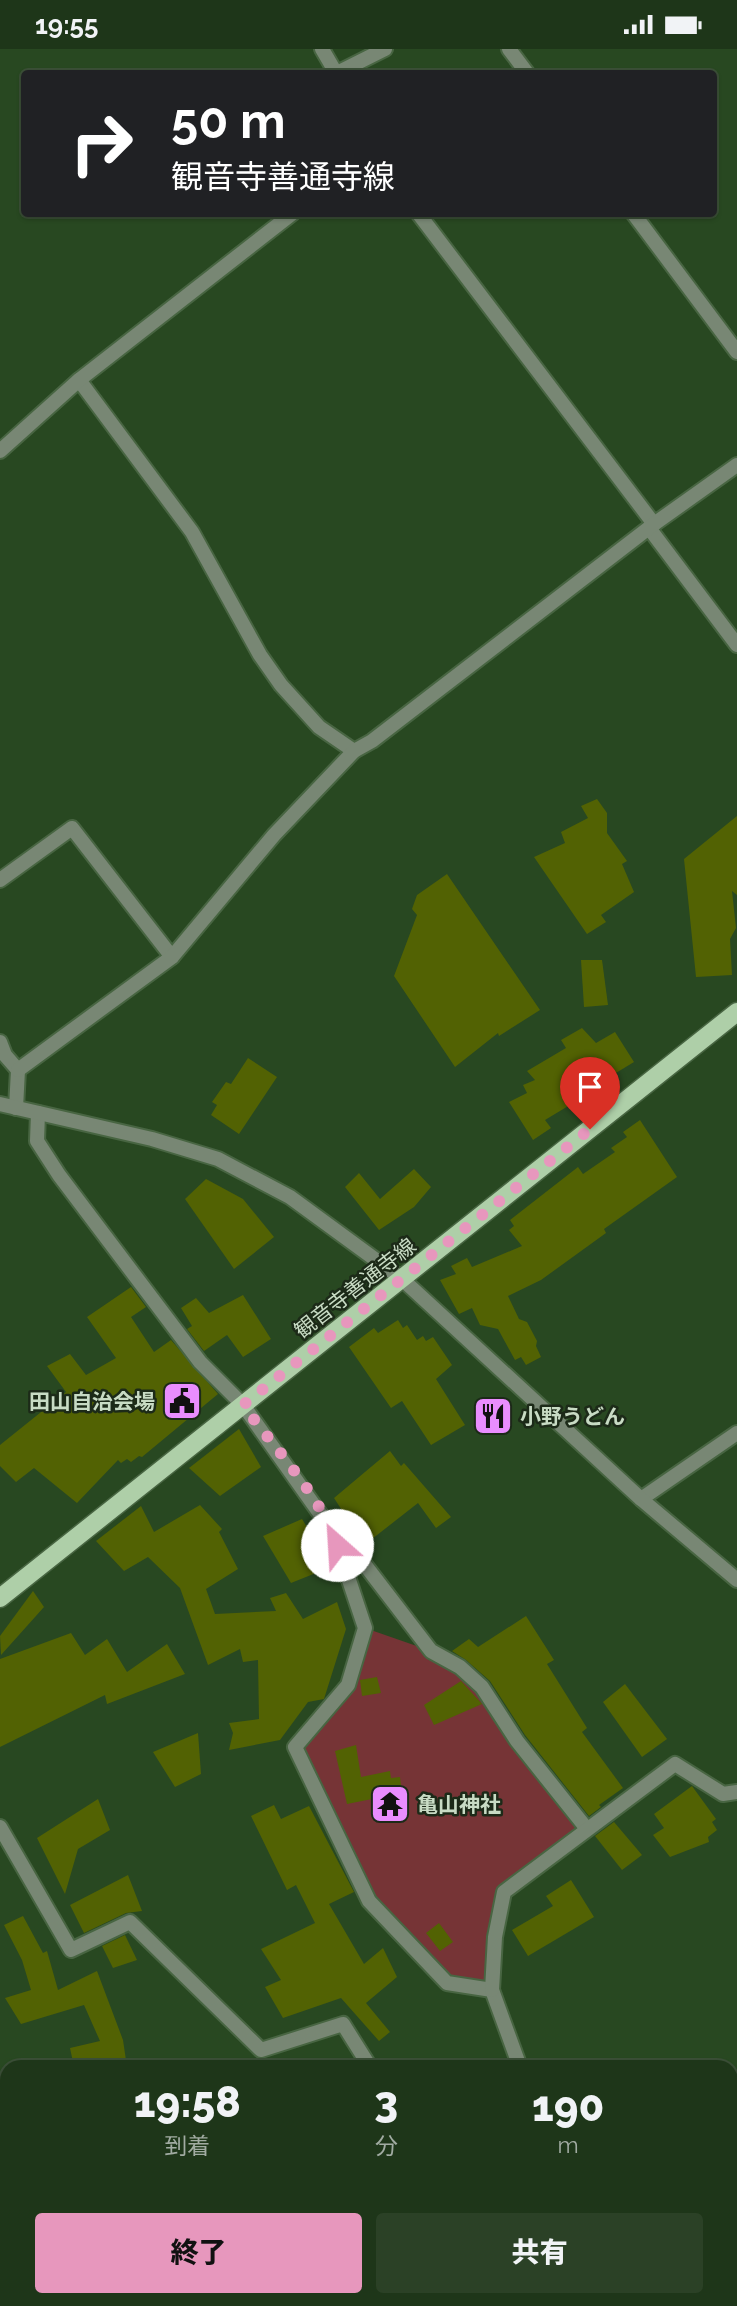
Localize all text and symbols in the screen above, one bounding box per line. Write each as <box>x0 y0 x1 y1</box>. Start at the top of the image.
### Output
text: 19:55 <box>35 10 98 40</box>
text: 50 m <box>171 92 286 149</box>
icon: right <box>56 98 147 189</box>
text: 観音寺善通寺線 <box>171 158 395 195</box>
pin <box>560 1057 620 1129</box>
icon: arrive <box>571 1068 609 1106</box>
street label: 観音寺善通寺線 <box>289 1233 421 1343</box>
public building icon: 田山自治会場 <box>161 1380 203 1422</box>
place label: 田山自治会場 <box>29 1389 155 1414</box>
restaurant icon: 小野うどん <box>472 1395 514 1437</box>
place label: 小野うどん <box>520 1404 625 1429</box>
position arrow <box>300 1508 374 1582</box>
temple icon: 亀山神社 <box>369 1783 411 1825</box>
place label: 亀山神社 <box>417 1792 501 1817</box>
text: 19:58 <box>134 2078 241 2127</box>
text: 3 <box>374 2078 398 2127</box>
text: 190 <box>532 2082 604 2131</box>
text: m <box>558 2131 579 2158</box>
text: 到着 <box>164 2132 210 2159</box>
text: 分 <box>375 2132 398 2159</box>
button: 終了 <box>35 2213 362 2293</box>
button: 共有 <box>376 2213 703 2293</box>

